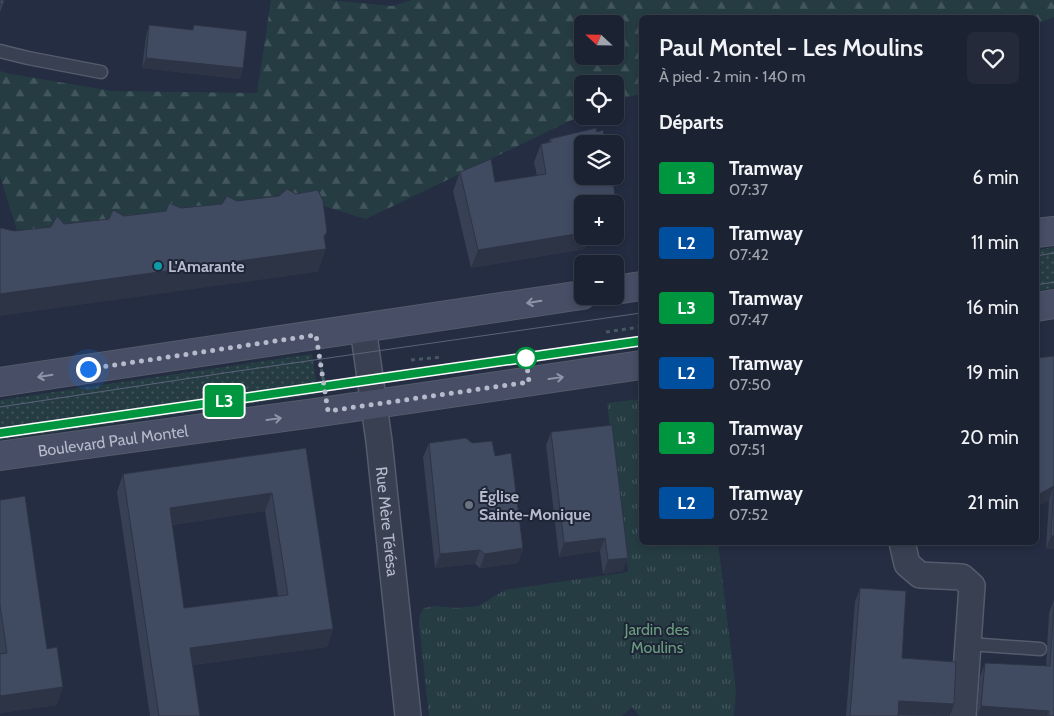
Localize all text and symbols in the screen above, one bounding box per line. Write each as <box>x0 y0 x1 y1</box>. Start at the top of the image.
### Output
north arrow <box>574 15 624 65</box>
map controls <box>574 15 624 305</box>
button: heart <box>967 32 1019 84</box>
text: Paul Montel - Les Moulins <box>659 33 923 62</box>
text: À pied · 2 min · 140 m <box>659 67 805 86</box>
button: locate <box>574 75 624 125</box>
text: Départs <box>659 111 724 134</box>
button: layers <box>574 135 624 185</box>
text: Tramway <box>729 157 803 180</box>
text: 6 min <box>973 166 1019 189</box>
text: L3 <box>677 167 696 189</box>
text: 07:37 <box>729 180 768 199</box>
button: + <box>574 195 624 245</box>
text: Tramway <box>729 222 803 245</box>
text: 11 min <box>971 231 1019 254</box>
text: L2 <box>677 232 696 254</box>
text: 07:42 <box>729 245 769 264</box>
button: − <box>574 255 624 305</box>
place label: L'Amarante <box>168 257 244 276</box>
marker: L'Amarante <box>152 260 164 272</box>
text: Tramway <box>729 287 803 310</box>
text: 16 min <box>966 296 1019 319</box>
text: L3 <box>677 297 696 319</box>
one-way arrow <box>527 298 543 308</box>
text: 07:47 <box>729 310 769 329</box>
unlabelled marker <box>515 347 537 369</box>
text: Tramway <box>729 352 803 375</box>
your location <box>76 357 101 382</box>
text: 19 min <box>966 361 1019 384</box>
text: L2 <box>677 362 696 384</box>
one-way arrow <box>37 371 53 381</box>
one-way arrow <box>547 372 563 382</box>
text: 07:50 <box>729 375 771 394</box>
line badge: L3 <box>202 385 246 417</box>
text: L3 <box>215 390 233 412</box>
one-way arrow <box>265 414 281 424</box>
text: Tramway <box>729 417 803 440</box>
street label: Boulevard Paul Montel <box>37 421 190 461</box>
text: 20 min <box>960 426 1019 449</box>
text: L3 <box>677 427 696 449</box>
text: 07:51 <box>729 440 765 459</box>
street label: Rue Mère Térésa <box>372 466 402 578</box>
text: Tramway <box>729 482 803 505</box>
place label: Église Sainte-Monique <box>479 487 590 524</box>
text: 21 min <box>967 491 1019 514</box>
text: L2 <box>677 492 696 514</box>
marker: Église Sainte-Monique <box>463 499 475 511</box>
text: 07:52 <box>729 505 768 524</box>
park label: Jardin des Moulins <box>624 620 690 657</box>

